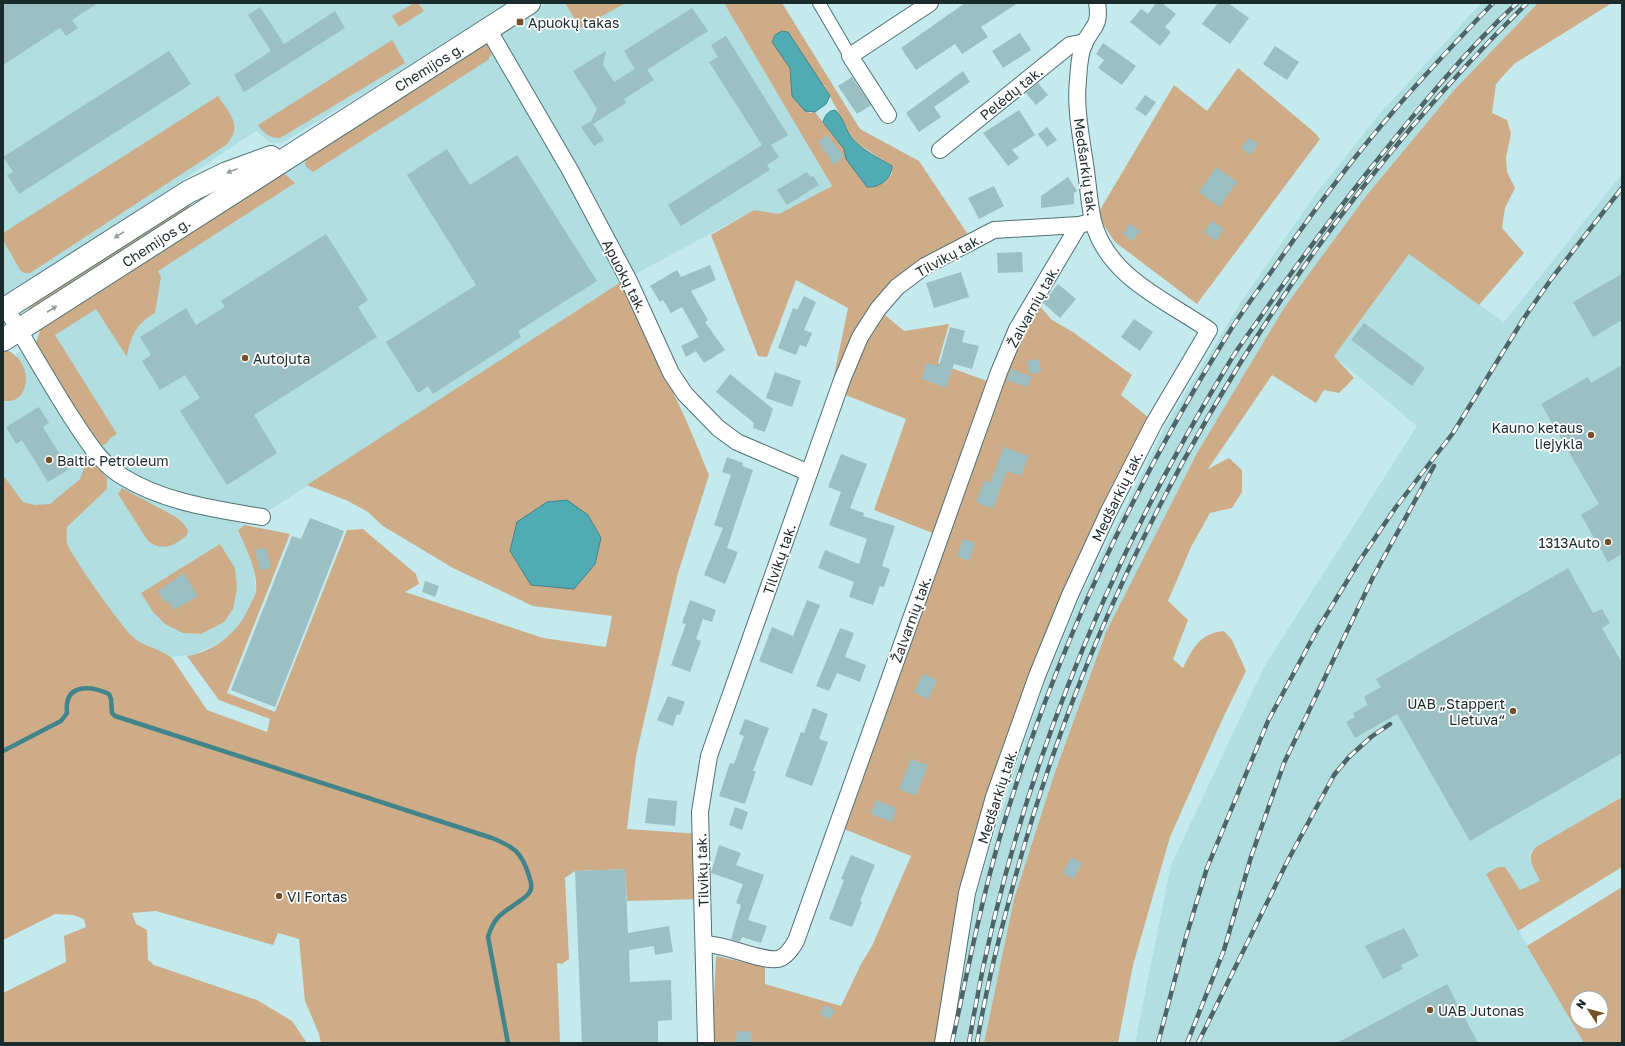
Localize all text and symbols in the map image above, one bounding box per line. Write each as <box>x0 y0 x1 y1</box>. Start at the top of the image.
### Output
place label: Apuokų takas <box>528 14 619 31</box>
marker: Apuokų takas <box>515 17 525 27</box>
street label: Chemijos g. <box>391 39 467 95</box>
street label: Pelėdų tak. <box>976 62 1046 124</box>
street label: Medšarkių tak. <box>1071 117 1101 217</box>
one-way arrow <box>225 169 237 175</box>
street label: Chemijos g. <box>119 214 193 270</box>
street label: Tilvikų tak. <box>913 230 985 280</box>
one-way arrow <box>114 231 124 239</box>
street label: Apuokų tak. <box>599 236 651 316</box>
street label: Žalvarnių tak. <box>1003 262 1063 350</box>
one-way arrow <box>46 305 58 312</box>
place label: Autojuta <box>253 350 310 367</box>
marker: Autojuta <box>240 353 250 363</box>
place label: Kauno ketaus liejykla <box>1491 419 1583 452</box>
marker: Kauno ketaus liejykla <box>1586 430 1596 440</box>
street label: Medšarkių tak. <box>1088 448 1146 544</box>
place label: Baltic Petroleum <box>57 452 169 469</box>
marker: Baltic Petroleum <box>44 455 54 465</box>
street label: Tilvikų tak. <box>759 521 799 597</box>
place label: 1313Auto <box>1538 534 1600 551</box>
marker: 1313Auto <box>1603 537 1613 547</box>
street label: Žalvarnių tak. <box>887 573 935 665</box>
place label: UAB „Stappert Lietuva“ <box>1407 695 1505 728</box>
marker: UAB „Stappert Lietuva“ <box>1508 706 1518 716</box>
street label: Medšarkių tak. <box>974 746 1020 846</box>
street label: Tilvikų tak. <box>692 833 712 907</box>
place label: VI Fortas <box>287 888 348 905</box>
marker: VI Fortas <box>274 891 284 901</box>
north arrow <box>1569 990 1609 1030</box>
text: N <box>1573 997 1588 1011</box>
place label: UAB Jutonas <box>1438 1002 1524 1019</box>
marker: UAB Jutonas <box>1425 1005 1435 1015</box>

